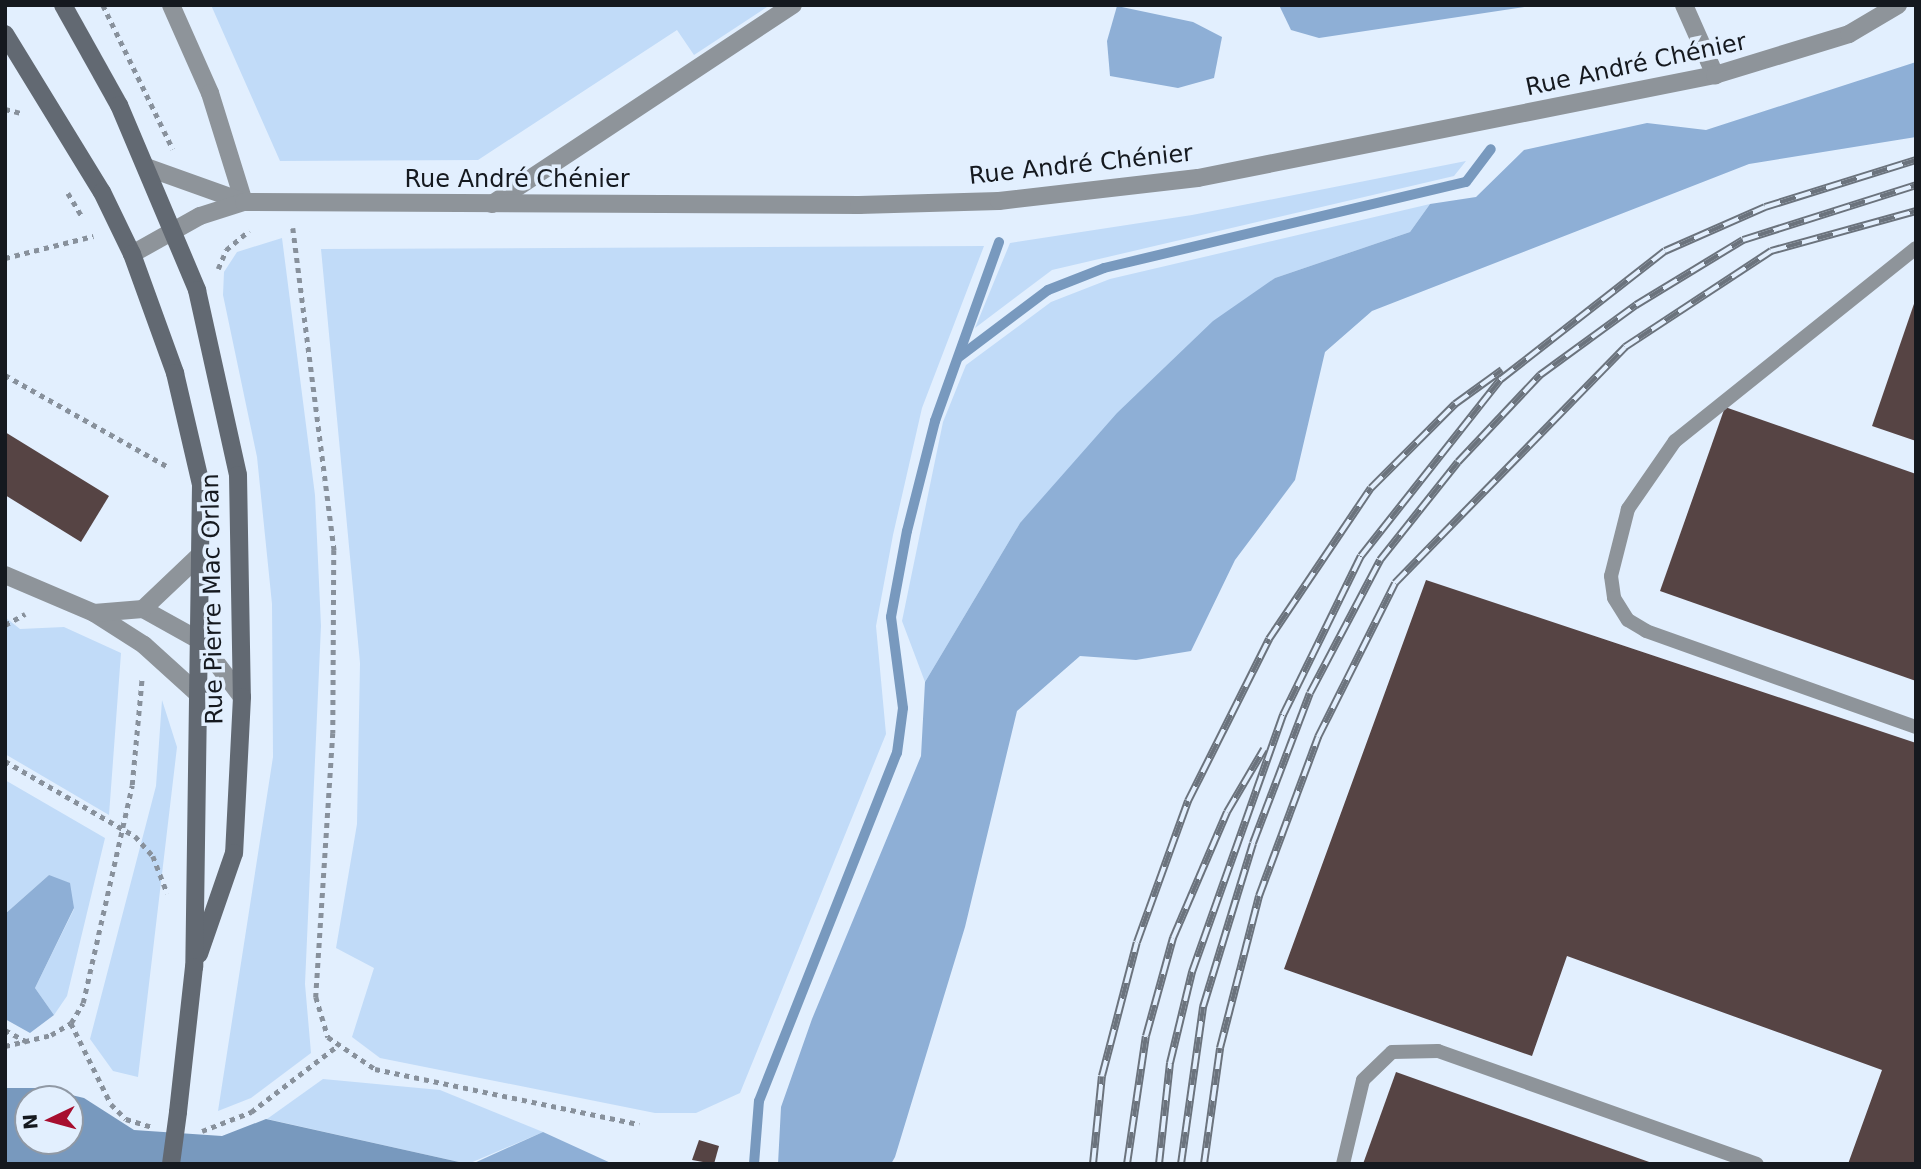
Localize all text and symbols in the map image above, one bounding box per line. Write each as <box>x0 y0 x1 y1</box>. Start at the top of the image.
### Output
street label: Rue André Chénier <box>1523 28 1749 102</box>
street label: Rue André Chénier <box>968 139 1194 191</box>
street label: Rue André Chénier <box>404 166 630 194</box>
street label: Rue Pierre Mac Orlan <box>196 473 230 725</box>
north arrow <box>14 1085 84 1155</box>
text: N <box>18 1113 42 1131</box>

